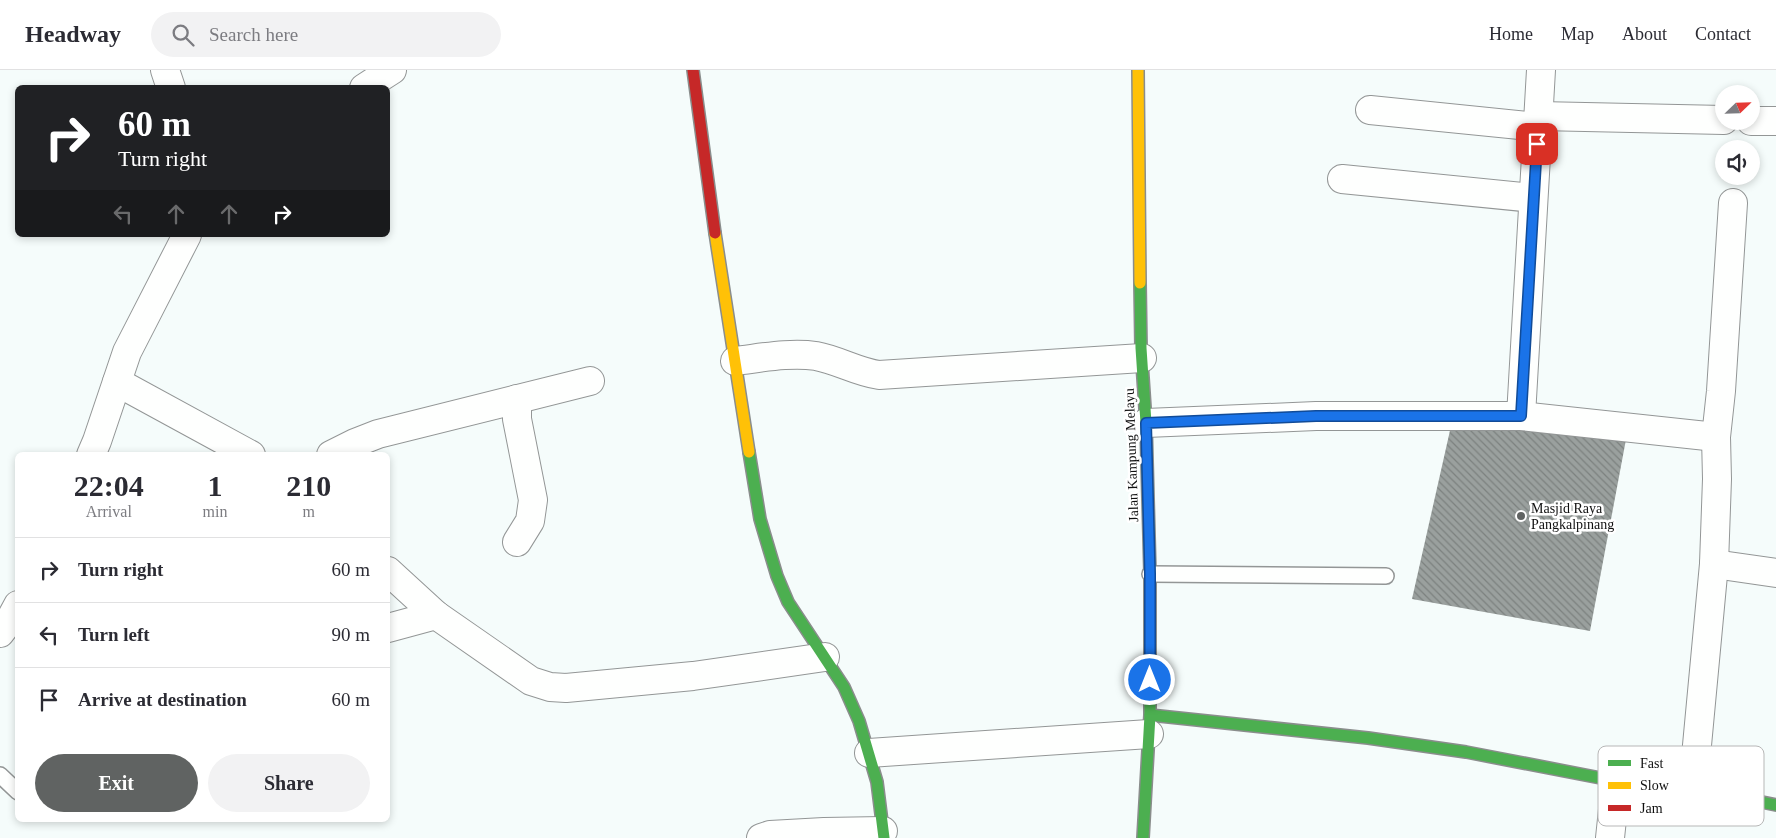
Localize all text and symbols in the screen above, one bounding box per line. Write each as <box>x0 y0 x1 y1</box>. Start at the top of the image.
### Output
search box <box>151 12 501 57</box>
text: Headway <box>25 21 121 47</box>
icon: search <box>169 21 197 49</box>
text: Search here <box>209 24 298 45</box>
text: Home <box>1489 24 1533 44</box>
text: Map <box>1561 24 1594 44</box>
text: About <box>1622 24 1667 44</box>
text: Contact <box>1695 24 1751 44</box>
north arrow <box>1715 85 1760 130</box>
map controls <box>1715 85 1760 185</box>
icon: right <box>35 105 100 170</box>
text: 60 m <box>118 105 191 144</box>
pin <box>1516 123 1558 165</box>
icon: arrive <box>1523 130 1551 158</box>
button: sound <box>1715 140 1760 185</box>
text: Turn right <box>118 146 207 171</box>
icon: left <box>109 200 137 228</box>
icon: ahead <box>162 200 190 228</box>
icon: ahead <box>215 200 243 228</box>
icon: right <box>268 200 296 228</box>
street label: Jalan Kampung Melayu <box>1122 388 1141 522</box>
text: 22:04 <box>74 469 144 502</box>
text: 1 <box>207 469 222 502</box>
text: 210 <box>286 469 331 502</box>
place label: Masjid Raya Pangkalpinang <box>1531 501 1614 532</box>
text: Arrival <box>86 503 132 520</box>
text: min <box>203 503 227 520</box>
text: m <box>302 503 315 520</box>
marker: Masjid Raya Pangkalpinang <box>1515 510 1527 522</box>
icon: right <box>35 556 63 584</box>
text: Turn right <box>78 559 163 580</box>
text: 60 m <box>331 559 370 580</box>
icon: left <box>35 621 63 649</box>
text: Turn left <box>78 624 150 645</box>
text: 90 m <box>331 624 370 645</box>
position arrow <box>1123 653 1175 705</box>
icon: arrive <box>35 686 63 714</box>
text: Arrive at destination <box>78 689 247 710</box>
text: 60 m <box>331 689 370 710</box>
legend <box>1598 746 1764 826</box>
button: Exit <box>35 754 198 812</box>
button: Share <box>208 754 370 812</box>
text: Fast <box>1640 756 1663 771</box>
text: Slow <box>1640 778 1670 793</box>
text: Jam <box>1640 801 1663 816</box>

